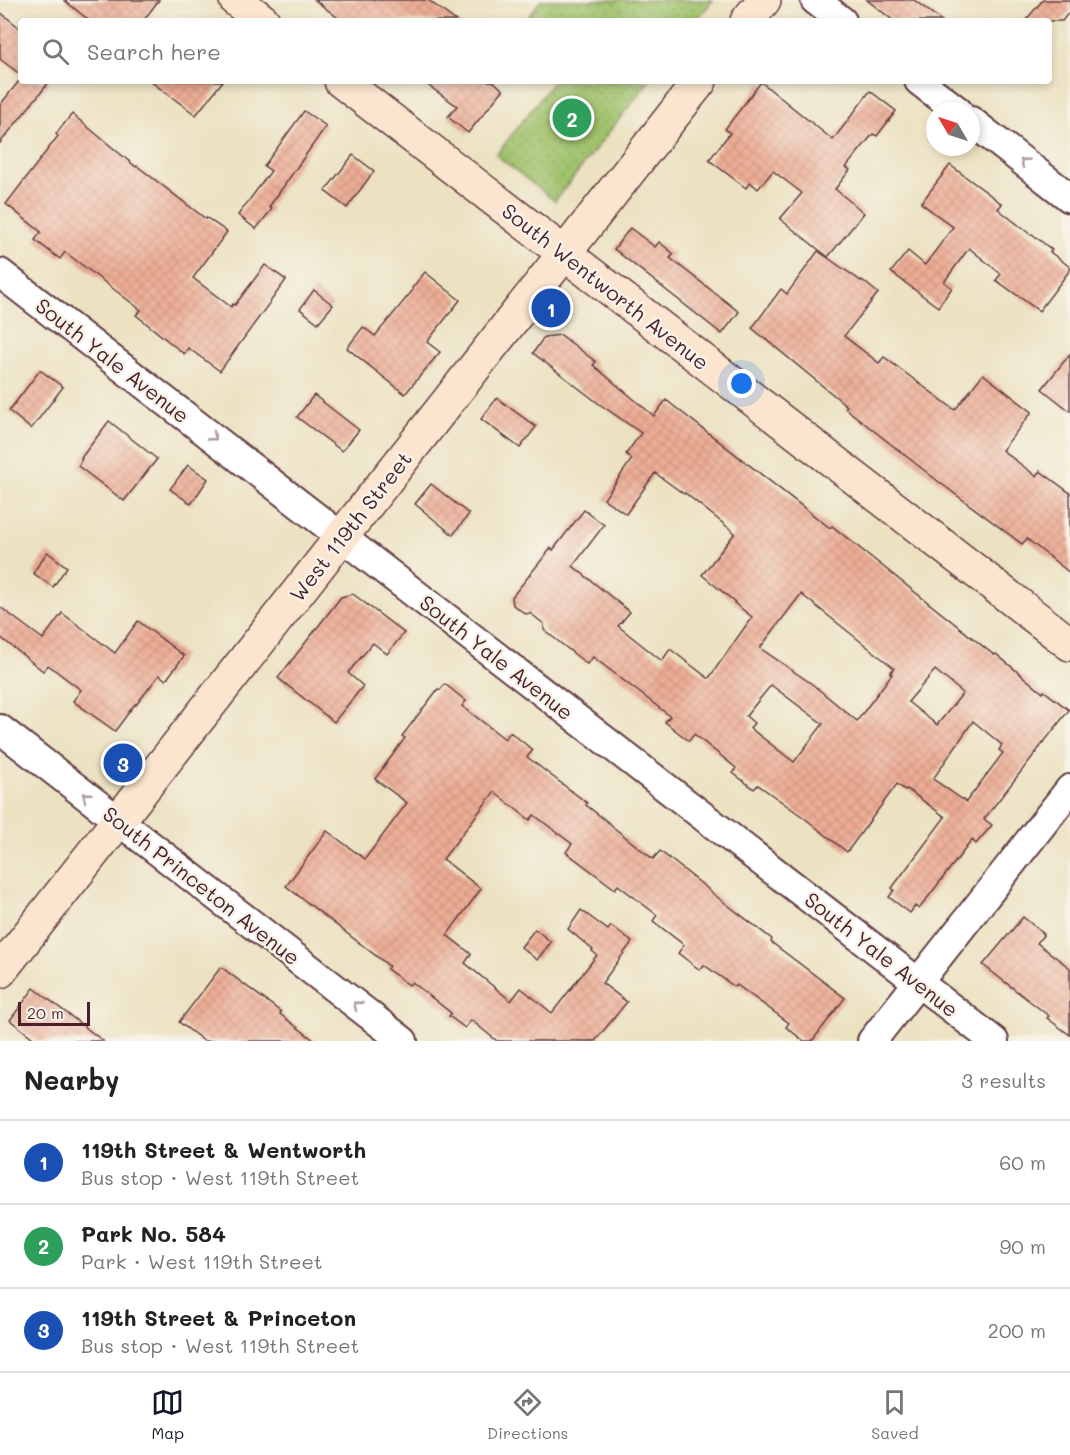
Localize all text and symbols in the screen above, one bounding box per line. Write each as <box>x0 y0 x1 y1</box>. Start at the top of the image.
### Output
search box <box>18 18 1052 84</box>
icon: search <box>39 35 72 68</box>
text: Search here <box>87 37 221 66</box>
pin: 2 <box>552 96 592 140</box>
north arrow <box>926 102 980 156</box>
one-way arrow <box>1020 159 1031 170</box>
street label: South Wentworth Avenue <box>497 197 715 375</box>
pin: 1 <box>532 286 570 330</box>
street label: South Yale Avenue <box>31 291 195 429</box>
your location <box>727 369 756 398</box>
one-way arrow <box>206 429 217 440</box>
street label: West 119th Street <box>283 445 417 607</box>
street label: South Yale Avenue <box>415 588 579 726</box>
pin: 3 <box>104 740 142 786</box>
one-way arrow <box>82 792 93 803</box>
street label: South Princeton Avenue <box>98 800 306 970</box>
street label: South Yale Avenue <box>800 885 964 1023</box>
scale bar <box>18 999 90 1026</box>
text: 20 m <box>27 1002 64 1023</box>
one-way arrow <box>352 1002 363 1013</box>
text: Nearby <box>24 1063 119 1097</box>
text: 3 results <box>961 1067 1046 1093</box>
text: 119th Street & Wentworth <box>81 1135 366 1164</box>
text: 1 <box>39 1149 48 1175</box>
text: 60 m <box>999 1149 1046 1175</box>
text: Bus stop · West 119th Street <box>81 1164 359 1190</box>
text: Park No. 584 <box>81 1219 226 1248</box>
text: 2 <box>38 1233 49 1259</box>
text: 90 m <box>1000 1233 1046 1259</box>
text: Park · West 119th Street <box>81 1248 323 1274</box>
text: 119th Street & Princeton <box>81 1303 356 1332</box>
text: 3 <box>38 1317 50 1343</box>
text: 200 m <box>988 1317 1046 1343</box>
text: Bus stop · West 119th Street <box>81 1332 359 1358</box>
tab: Map <box>151 1386 184 1443</box>
tab: Directions <box>487 1386 568 1443</box>
tab: Saved <box>871 1386 919 1443</box>

